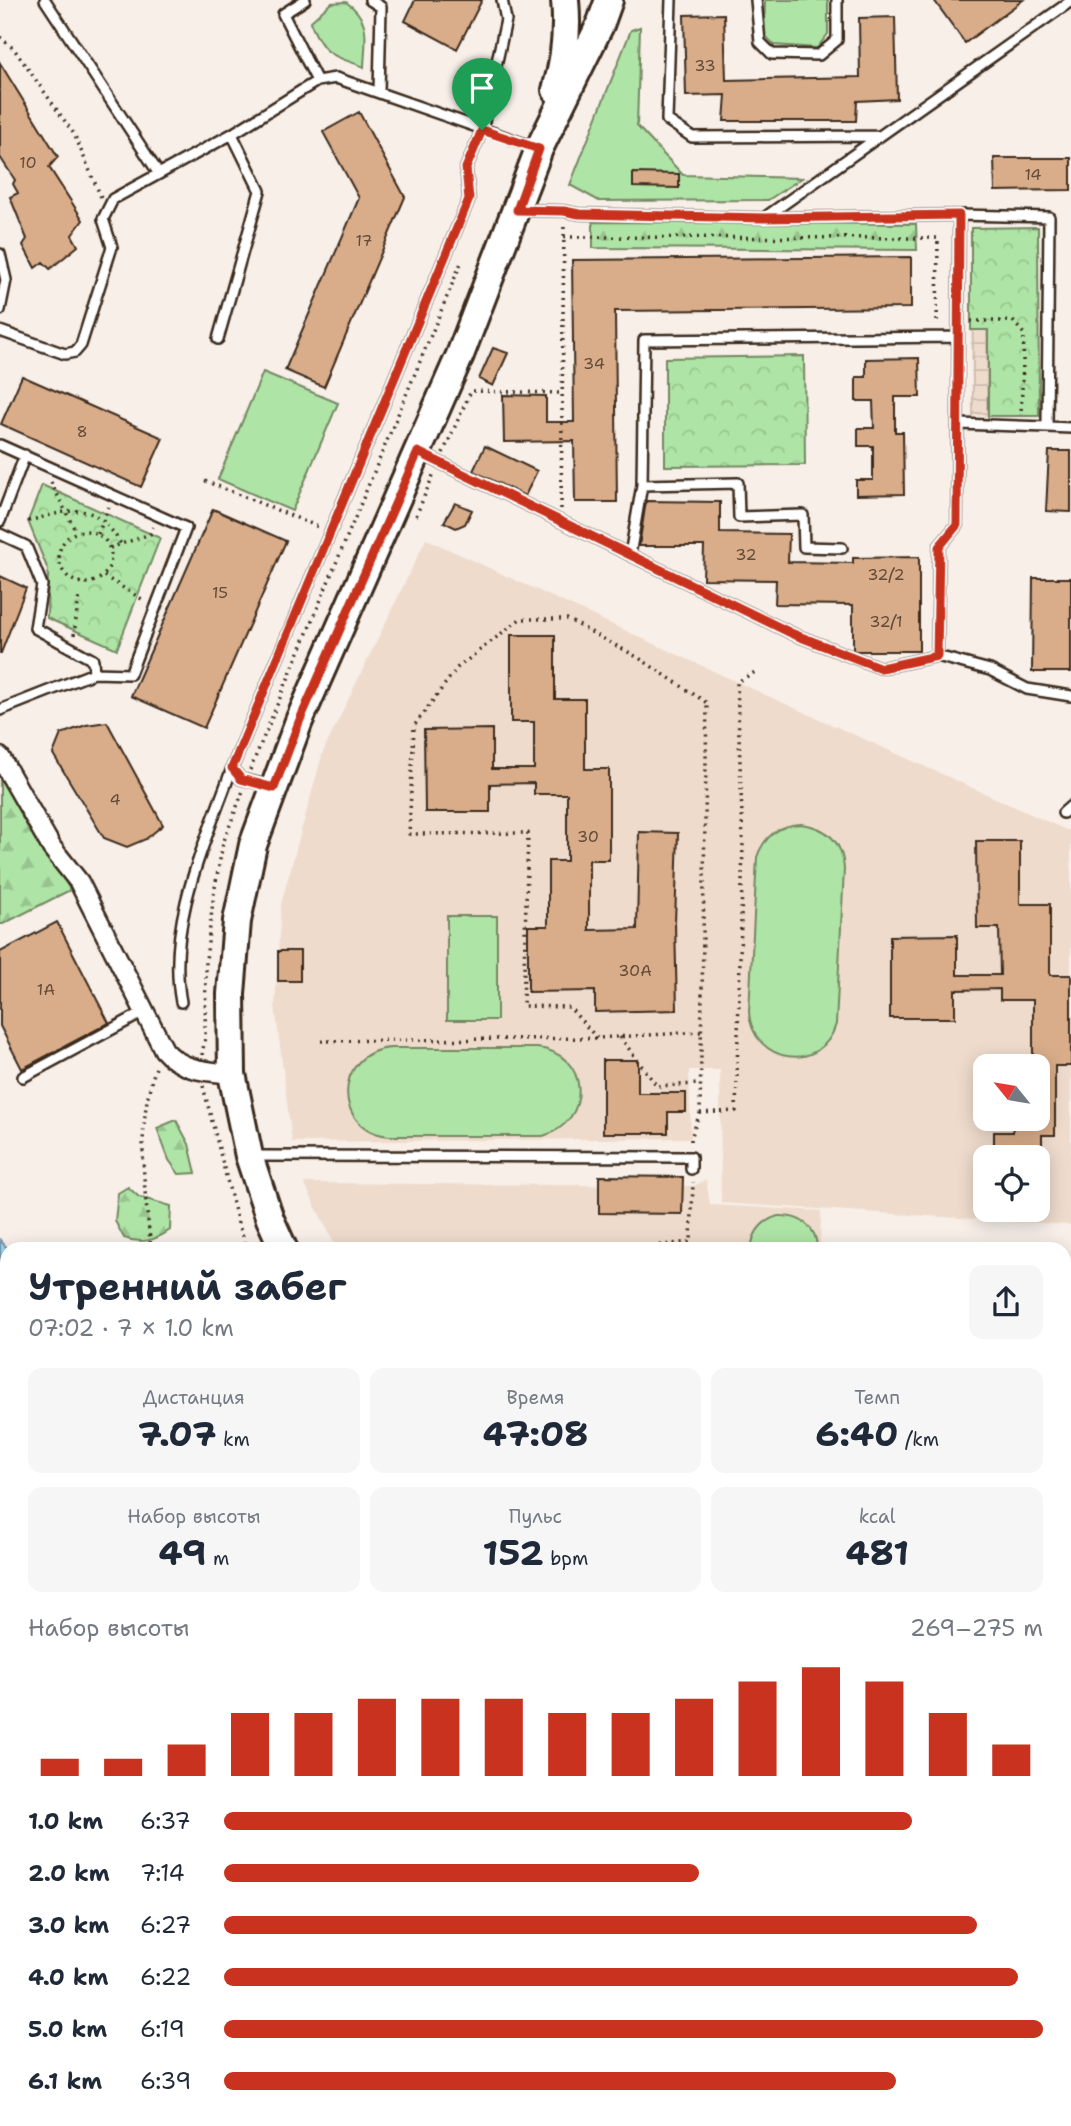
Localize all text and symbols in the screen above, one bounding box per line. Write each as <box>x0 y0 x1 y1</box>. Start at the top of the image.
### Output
house number: 33 <box>694 55 716 76</box>
pin <box>452 58 512 130</box>
icon: arrive <box>463 69 501 107</box>
house number: 10 <box>19 152 37 173</box>
house number: 14 <box>1024 164 1042 185</box>
house number: 17 <box>355 230 373 251</box>
house number: 34 <box>583 353 605 374</box>
house number: 8 <box>76 421 88 442</box>
house number: 32 <box>735 544 757 565</box>
house number: 32/2 <box>867 564 905 585</box>
house number: 15 <box>212 582 228 603</box>
house number: 32/1 <box>869 611 903 632</box>
house number: 4 <box>109 789 121 810</box>
house number: 30 <box>577 826 599 847</box>
house number: 30А <box>618 960 652 981</box>
house number: 1А <box>37 979 55 1000</box>
north arrow <box>973 1054 1050 1130</box>
map controls <box>973 1054 1050 1222</box>
button: locate <box>973 1145 1050 1222</box>
text: Утренний забег <box>28 1261 346 1312</box>
button: share <box>969 1265 1043 1339</box>
text: 07:02 · 7 × 1.0 km <box>28 1313 234 1343</box>
text: Дистанция <box>143 1385 245 1410</box>
text: Время <box>507 1385 564 1410</box>
text: Темп <box>854 1385 900 1410</box>
text: 7.07 <box>138 1410 217 1457</box>
text: 47:08 <box>482 1410 589 1457</box>
text: 6:40 <box>815 1410 899 1457</box>
text: km <box>217 1427 250 1452</box>
text: /km <box>899 1427 939 1452</box>
text: Набор высоты <box>127 1504 260 1529</box>
text: Пульс <box>509 1504 562 1529</box>
text: kcal <box>859 1504 896 1529</box>
text: 49 <box>158 1529 206 1576</box>
text: 152 <box>483 1529 544 1576</box>
text: 481 <box>845 1529 909 1576</box>
text: m <box>206 1546 229 1571</box>
text: bpm <box>544 1546 588 1571</box>
text: Набор высоты <box>28 1613 189 1643</box>
text: 269–275 m <box>910 1613 1043 1643</box>
text: 1.0 km <box>28 1806 103 1836</box>
text: 6:37 <box>140 1806 191 1836</box>
text: 2.0 km <box>28 1858 110 1888</box>
text: 7:14 <box>140 1858 185 1888</box>
text: 3.0 km <box>28 1910 109 1940</box>
text: 6:27 <box>140 1910 191 1940</box>
text: 4.0 km <box>28 1962 109 1992</box>
text: 6:22 <box>140 1962 191 1992</box>
text: 5.0 km <box>28 2014 107 2044</box>
text: 6:19 <box>140 2014 185 2044</box>
text: 6.1 km <box>28 2066 102 2096</box>
text: 6:39 <box>140 2066 191 2096</box>

